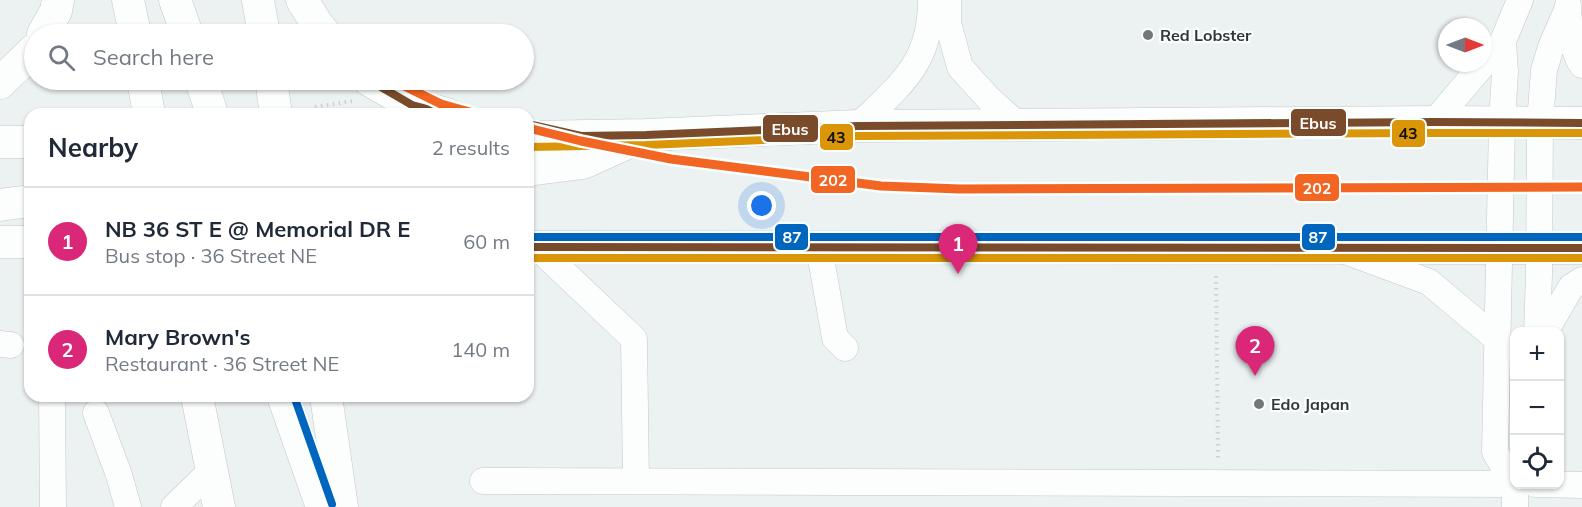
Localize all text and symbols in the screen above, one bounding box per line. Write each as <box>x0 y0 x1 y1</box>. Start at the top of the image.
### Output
north arrow <box>1438 18 1492 72</box>
search box <box>24 24 534 90</box>
place label: Red Lobster <box>1160 25 1252 45</box>
marker: Red Lobster <box>1141 28 1155 42</box>
icon: search <box>45 41 78 74</box>
text: Search here <box>93 43 214 71</box>
line badge: Ebus <box>1290 108 1347 137</box>
text: Ebus <box>1300 113 1337 133</box>
line badge: Ebus <box>762 114 819 143</box>
text: Ebus <box>772 119 809 139</box>
line badge: 43 <box>1391 119 1426 148</box>
line badge: 43 <box>819 123 854 151</box>
text: 43 <box>1398 123 1418 143</box>
text: 43 <box>826 127 846 147</box>
text: Nearby <box>48 131 138 164</box>
text: 2 results <box>432 135 510 160</box>
line badge: 202 <box>810 165 856 194</box>
text: 202 <box>819 170 847 190</box>
line badge: 202 <box>1294 173 1340 202</box>
text: 202 <box>1303 178 1331 198</box>
your location <box>747 191 776 220</box>
text: NB 36 ST E @ Memorial DR E <box>105 215 410 243</box>
line badge: 87 <box>774 223 809 251</box>
line badge: 87 <box>1301 223 1336 251</box>
pin: 1 <box>938 224 978 274</box>
text: 87 <box>782 227 802 247</box>
text: 87 <box>1308 227 1328 247</box>
text: 1 <box>62 229 74 254</box>
text: 60 m <box>463 229 510 254</box>
text: Bus stop · 36 Street NE <box>105 243 317 268</box>
text: Mary Brown's <box>105 323 251 351</box>
pin: 2 <box>1236 326 1274 376</box>
map controls <box>1510 327 1564 489</box>
button: + <box>1510 327 1564 381</box>
text: 2 <box>62 337 74 362</box>
text: 140 m <box>451 337 510 362</box>
text: Restaurant · 36 Street NE <box>105 351 339 376</box>
button: − <box>1510 381 1564 435</box>
place label: Edo Japan <box>1271 394 1349 414</box>
marker: Edo Japan <box>1252 397 1266 411</box>
button: locate <box>1510 435 1564 489</box>

